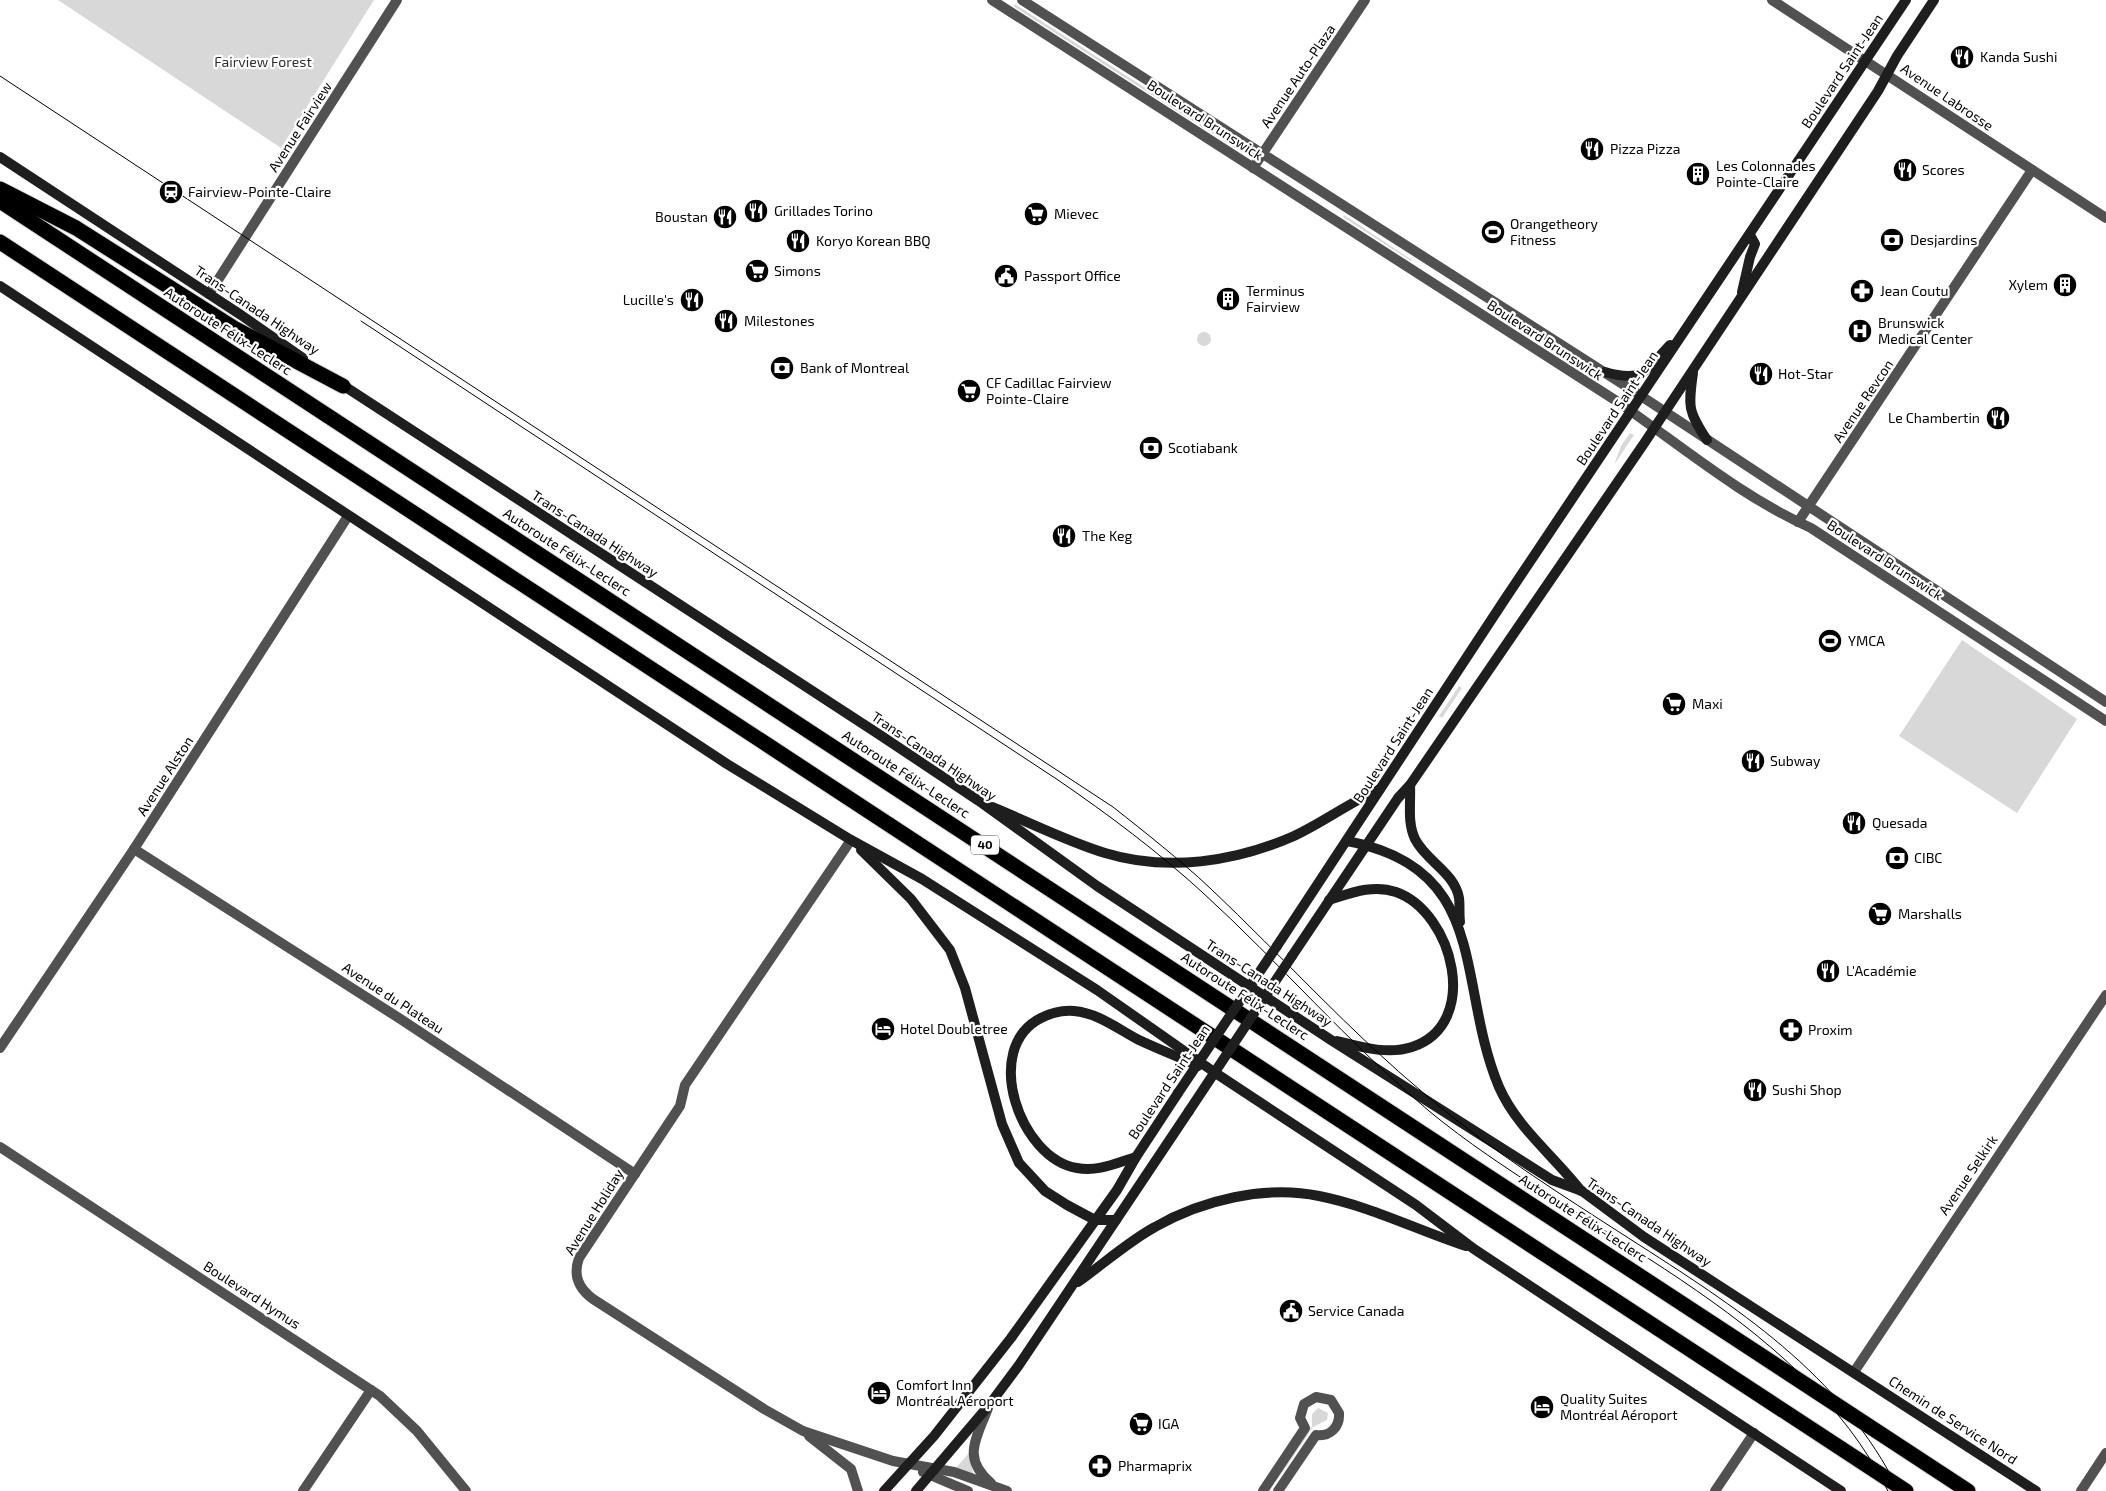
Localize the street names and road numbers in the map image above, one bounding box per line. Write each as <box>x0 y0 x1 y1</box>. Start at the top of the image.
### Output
street label: Boulevard Saint-Jean <box>1797 10 1886 131</box>
street label: Avenue Auto-Plaza <box>1257 21 1338 131</box>
street label: Avenue Labrosse <box>1898 59 1997 134</box>
street label: Boulevard Brunswick <box>1144 76 1266 163</box>
street label: Avenue Fairview <box>264 78 335 175</box>
street label: Trans-Canada Highway <box>191 261 324 358</box>
street label: Autoroute Félix-Leclerc <box>161 283 295 378</box>
street label: Boulevard Brunswick <box>1484 296 1606 383</box>
street label: Boulevard Saint-Jean <box>1572 347 1661 468</box>
street label: Avenue Revcon <box>1829 356 1897 445</box>
street label: Trans-Canada Highway <box>529 486 662 581</box>
street label: Autoroute Félix-Leclerc <box>500 504 634 599</box>
street label: Boulevard Brunswick <box>1824 516 1946 603</box>
street label: Boulevard Saint-Jean <box>1349 684 1436 806</box>
street label: Trans-Canada Highway <box>868 707 1001 804</box>
street label: Autoroute Félix-Leclerc <box>839 726 973 821</box>
street label: Avenue Alston <box>133 733 197 819</box>
road number: 40 <box>971 836 999 854</box>
street label: Trans-Canada Highway <box>1203 935 1336 1030</box>
street label: Autoroute Félix-Leclerc <box>1178 948 1312 1043</box>
street label: Avenue du Plateau <box>339 958 447 1037</box>
street label: Boulevard Saint-Jean <box>1124 1021 1213 1142</box>
street label: Avenue Selkirk <box>1935 1131 2001 1218</box>
street label: Avenue Holiday <box>560 1165 627 1258</box>
street label: Autoroute Félix-Leclerc <box>1516 1170 1650 1265</box>
street label: Trans-Canada Highway <box>1583 1173 1716 1270</box>
street label: Boulevard Hymus <box>201 1257 304 1332</box>
street label: Chemin de Service Nord <box>1886 1372 2021 1468</box>

